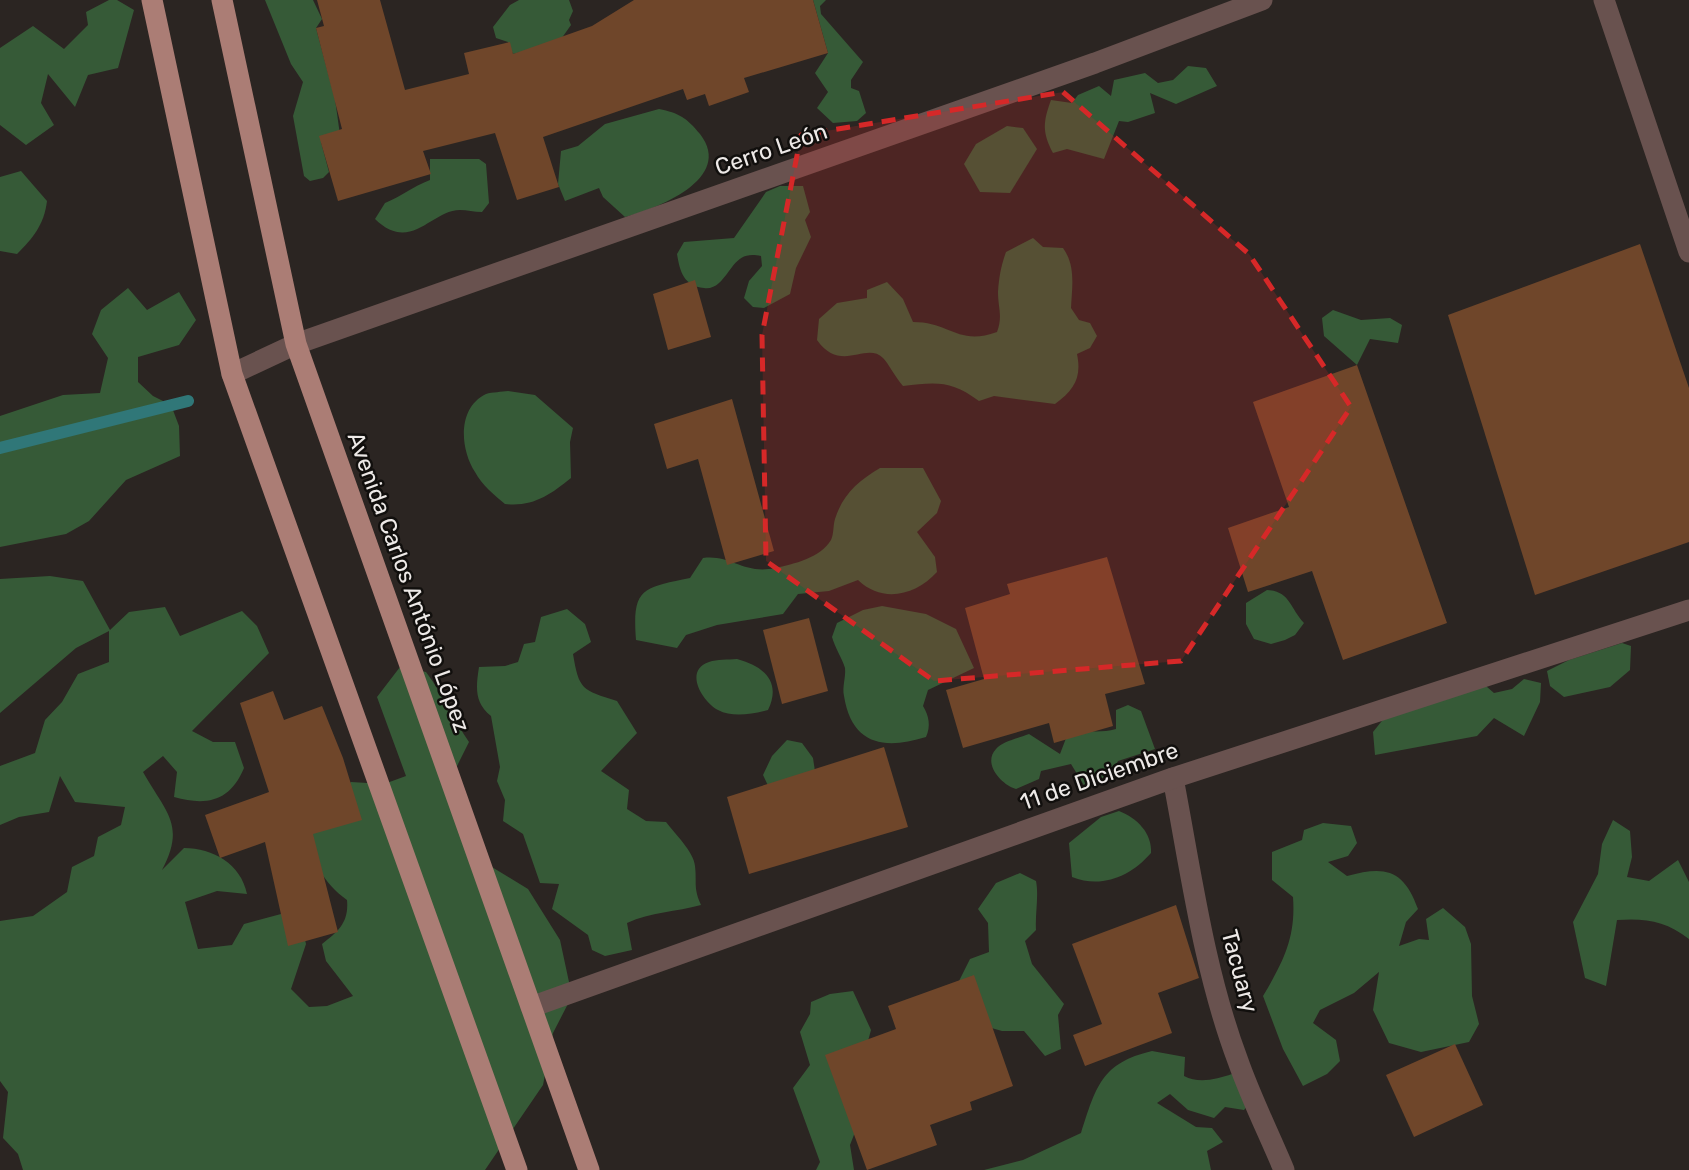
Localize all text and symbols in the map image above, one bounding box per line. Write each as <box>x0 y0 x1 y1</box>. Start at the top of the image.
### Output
street label: Cerro León <box>711 117 831 181</box>
street label: Avenida Carlos António López <box>342 428 476 736</box>
street label: 11 de Diciembre <box>1016 736 1182 816</box>
street label: Tacuary <box>1216 927 1265 1016</box>

